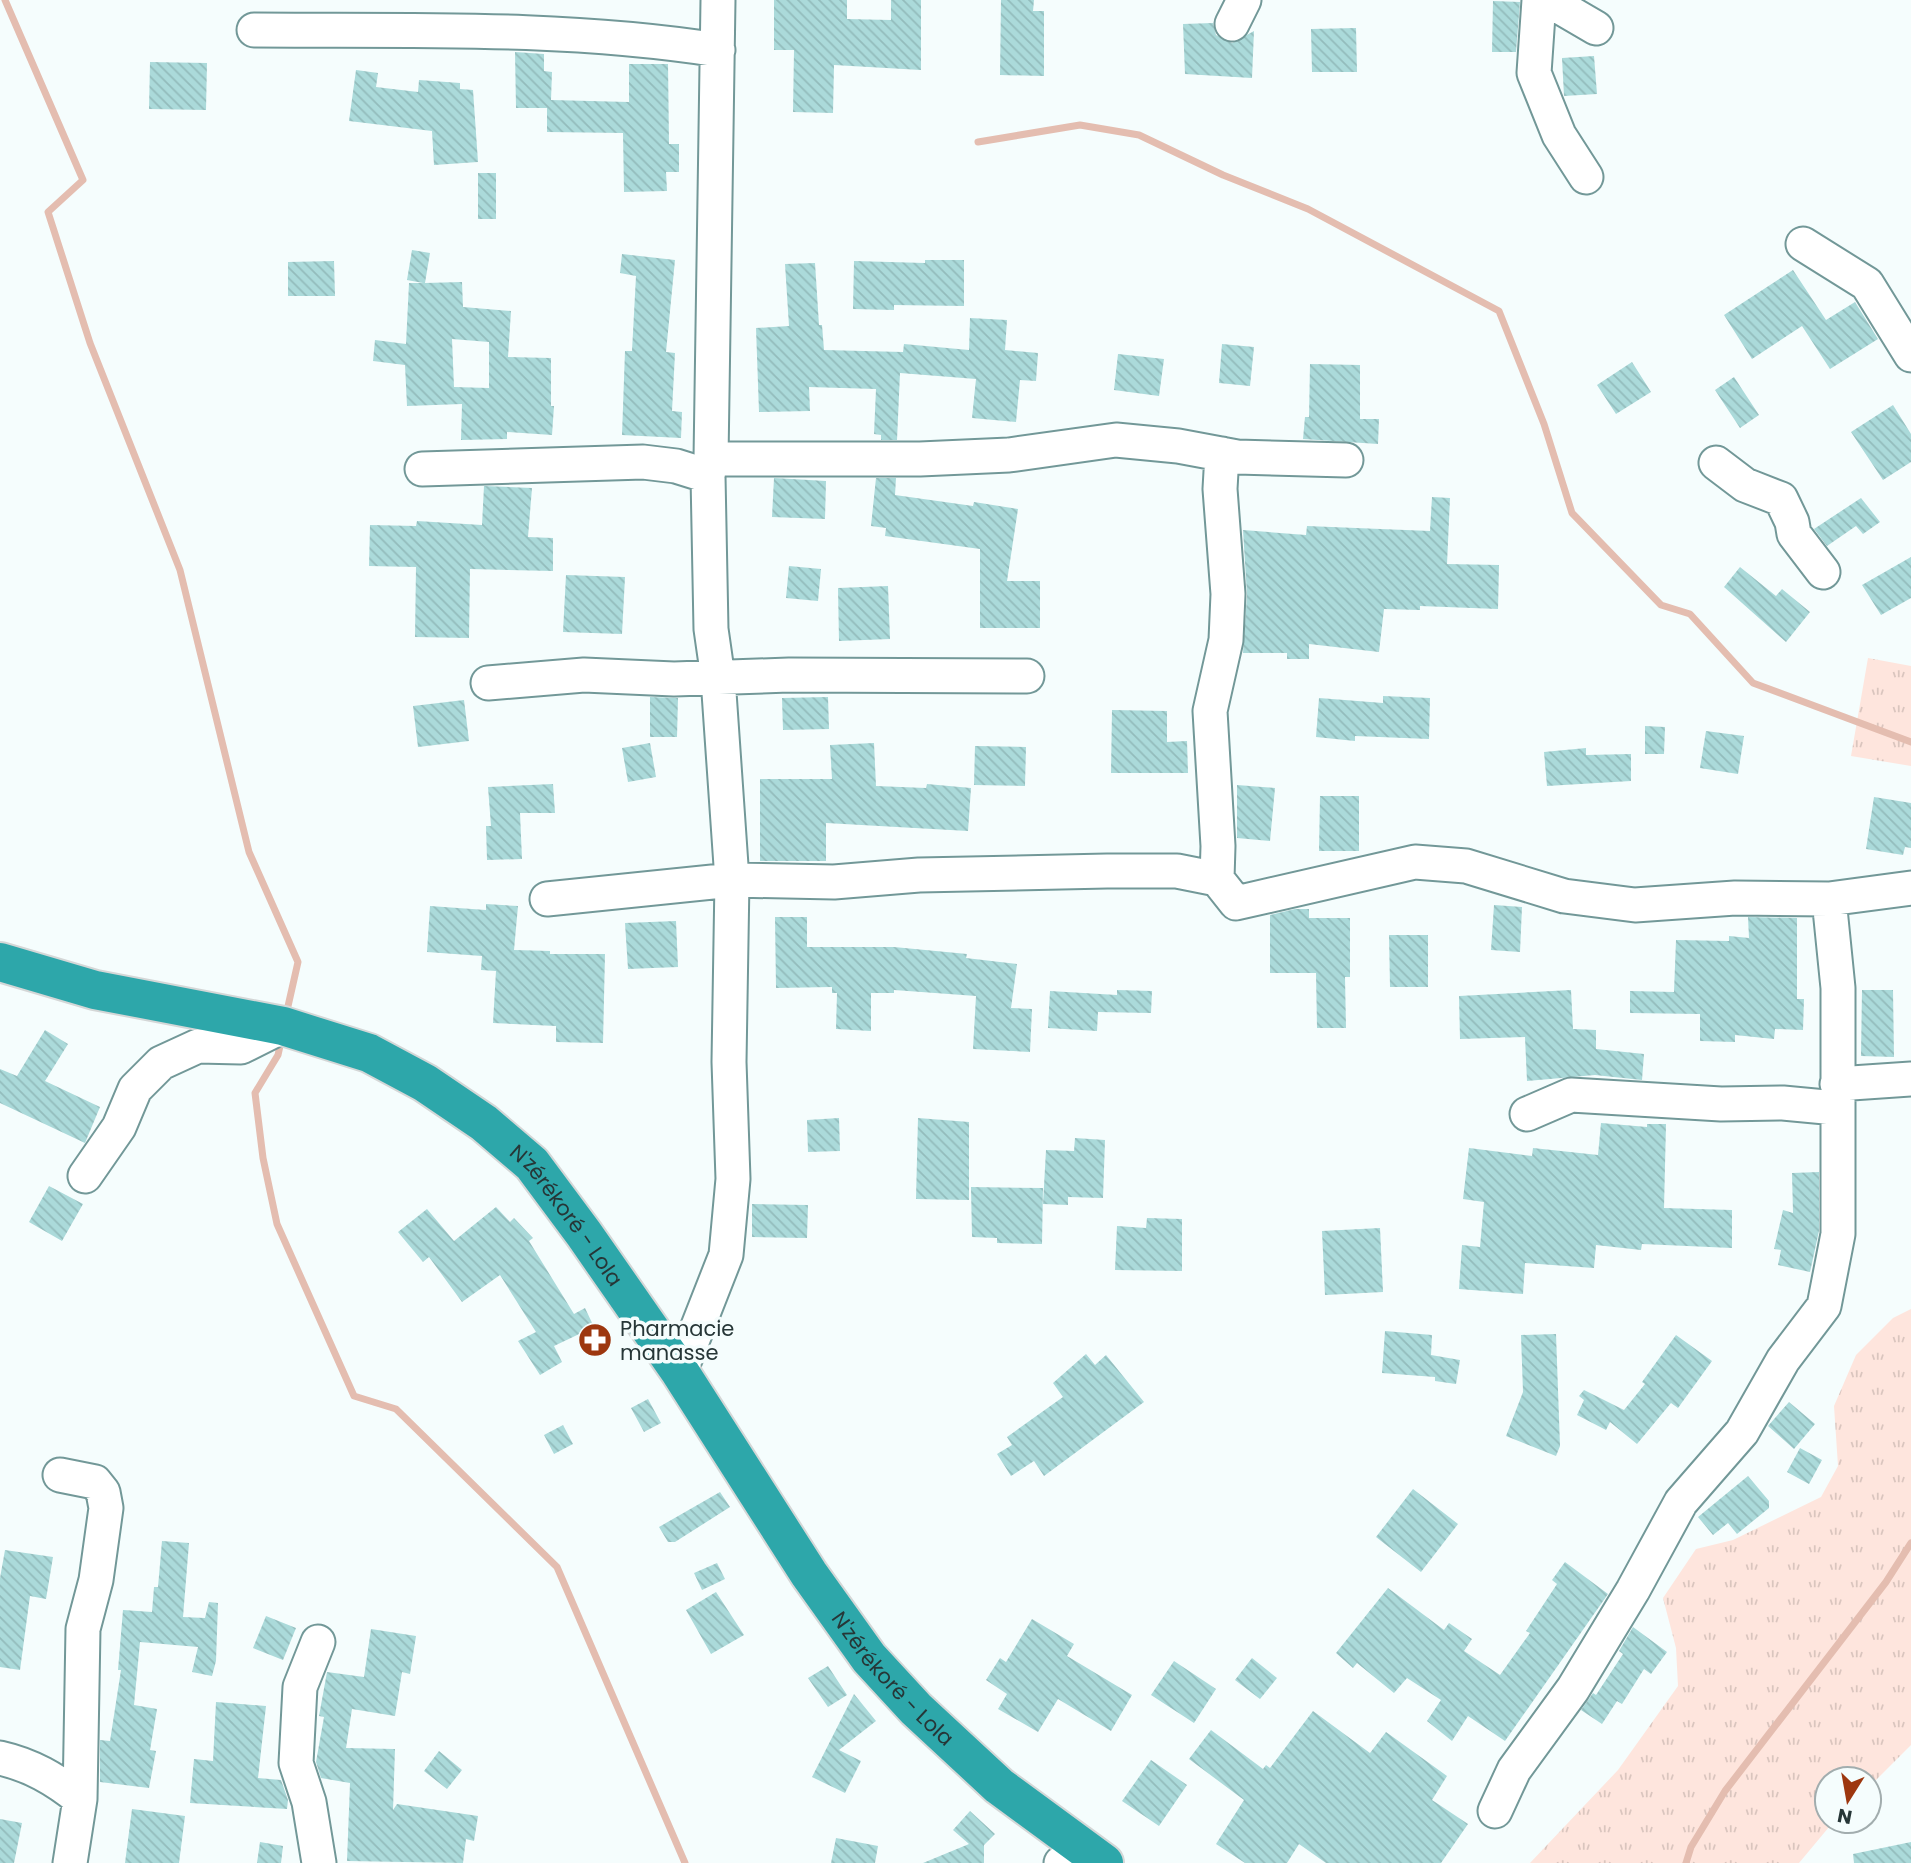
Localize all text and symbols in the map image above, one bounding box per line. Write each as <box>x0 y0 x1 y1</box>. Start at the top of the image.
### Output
street label: N'zérékoré - Lola <box>504 1137 630 1292</box>
place label: Pharmacie manasse <box>620 1314 734 1367</box>
pharmacy icon: Pharmacie manasse <box>576 1321 614 1359</box>
street label: N'zérékoré - Lola <box>826 1605 961 1752</box>
north arrow <box>1813 1765 1883 1835</box>
text: N <box>1835 1802 1854 1831</box>

